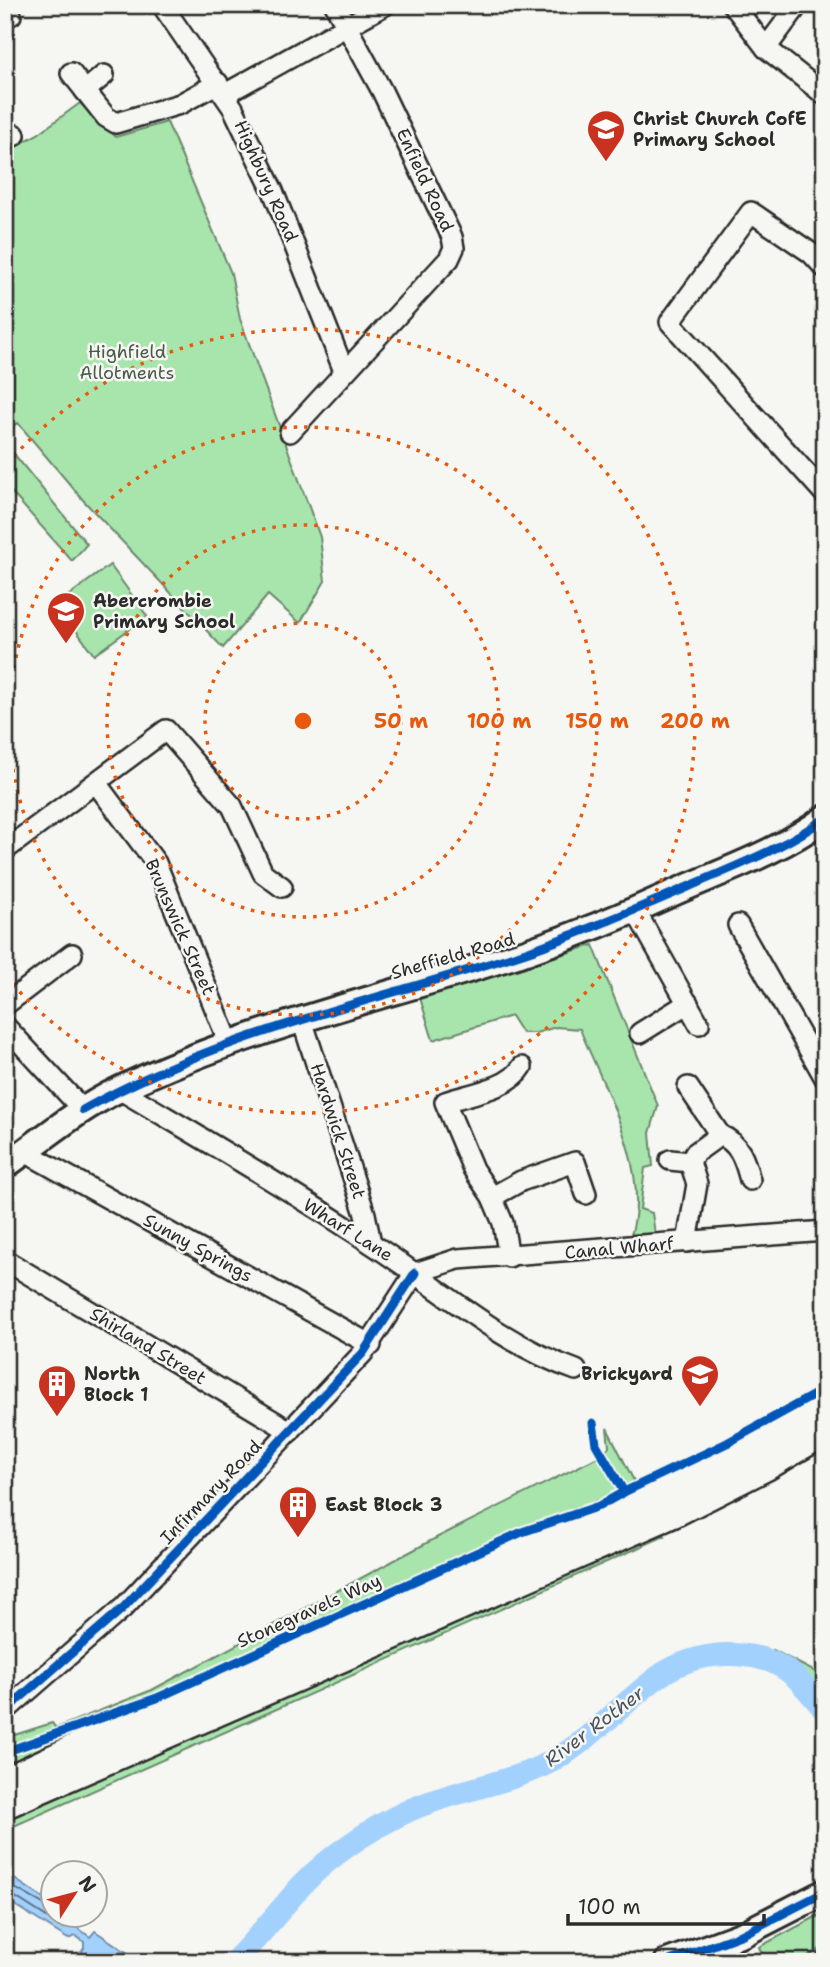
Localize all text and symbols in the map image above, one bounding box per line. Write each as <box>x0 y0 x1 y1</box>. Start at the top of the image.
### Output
place label: Christ Church CofE Primary School <box>633 107 807 152</box>
school or university icon: Christ Church CofE Primary School <box>585 108 627 163</box>
street label: Highbury Road <box>228 117 304 245</box>
street label: Enfield Road <box>391 124 459 236</box>
park label: Highfield Allotments <box>80 340 174 385</box>
place label: Abercrombie Primary School <box>93 589 235 634</box>
school or university icon: Abercrombie Primary School <box>45 590 87 645</box>
text: 50 m <box>374 707 428 735</box>
text: 100 m <box>467 707 531 735</box>
text: 150 m <box>565 707 629 735</box>
text: 200 m <box>660 707 730 735</box>
centre of rings <box>291 709 315 733</box>
street label: Brunswick Street <box>139 855 221 999</box>
street label: Sheffield Road <box>388 927 518 985</box>
street label: Hardwick Street <box>305 1060 371 1202</box>
street label: Wharf Lane <box>299 1193 397 1267</box>
street label: Sunny Springs <box>139 1208 257 1288</box>
street label: Canal Wharf <box>564 1231 675 1265</box>
street label: Shirland Street <box>85 1302 211 1390</box>
school or university icon: Brickyard <box>679 1353 721 1408</box>
place label: North Block 1 <box>84 1362 149 1407</box>
place label: Brickyard <box>581 1362 673 1386</box>
building icon: North Block 1 <box>36 1363 78 1418</box>
street label: Infirmary Road <box>155 1435 267 1549</box>
building icon: East Block 3 <box>277 1484 319 1539</box>
place label: East Block 3 <box>325 1493 442 1517</box>
street label: Stonegravels Way <box>233 1568 385 1654</box>
water label: River Rother <box>539 1680 650 1772</box>
north arrow <box>38 1858 108 1928</box>
text: N <box>73 1871 102 1898</box>
scale bar <box>568 1883 764 1927</box>
text: 100 m <box>578 1893 641 1921</box>

